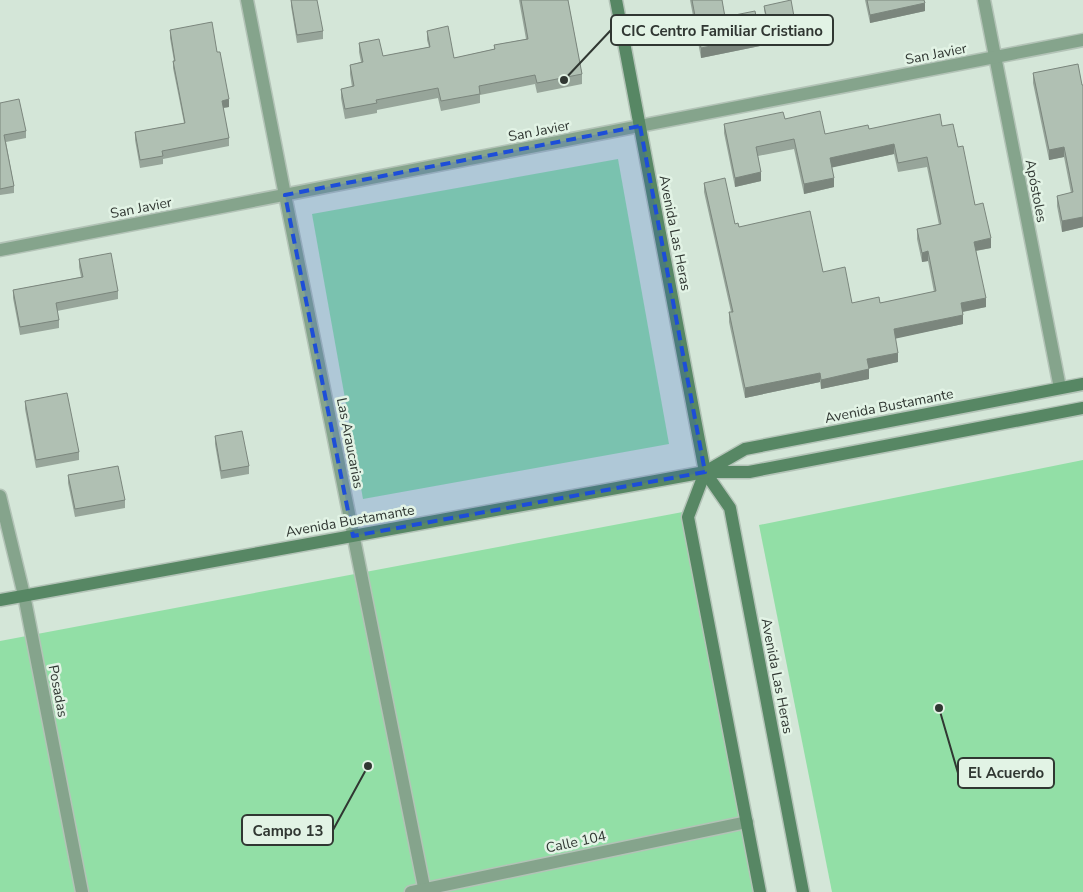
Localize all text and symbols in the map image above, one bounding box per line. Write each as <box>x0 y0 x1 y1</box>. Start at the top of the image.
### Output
callout: CIC Centro Familiar Cristiano <box>611 15 833 45</box>
text: CIC Centro Familiar Cristiano <box>621 21 823 41</box>
street label: San Javier <box>904 39 968 69</box>
street label: San Javier <box>507 116 571 146</box>
street label: Apóstoles <box>1021 158 1051 224</box>
street label: Avenida Las Heras <box>654 174 696 293</box>
street label: San Javier <box>109 193 173 223</box>
street label: Avenida Bustamante <box>823 384 955 428</box>
street label: Las Araucarias <box>332 396 368 490</box>
street label: Avenida Bustamante <box>284 500 416 542</box>
street label: Avenida Las Heras <box>756 617 798 736</box>
street label: Posadas <box>44 663 72 719</box>
callout: El Acuerdo <box>958 758 1054 788</box>
text: El Acuerdo <box>968 763 1044 783</box>
callout: Campo 13 <box>242 815 333 845</box>
text: Campo 13 <box>253 821 323 841</box>
street label: Calle 104 <box>544 826 608 858</box>

